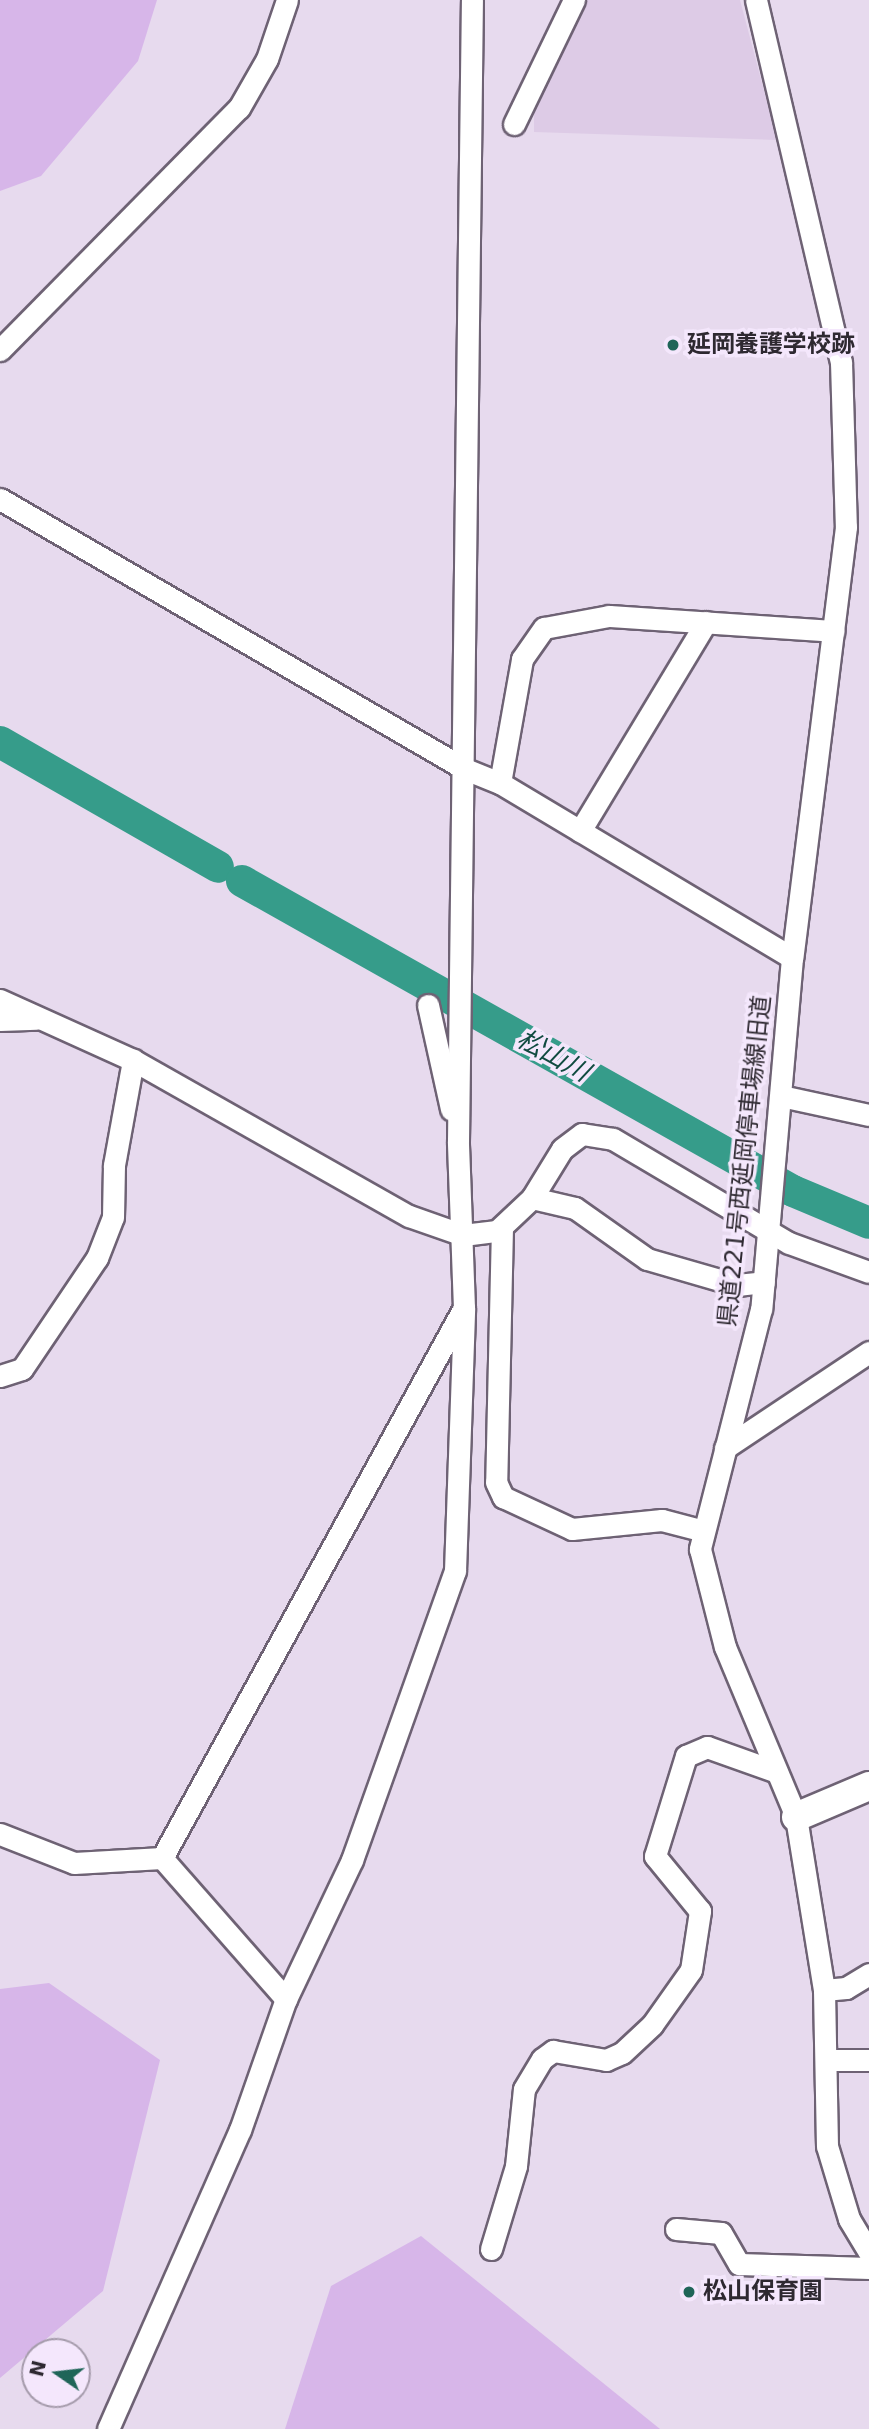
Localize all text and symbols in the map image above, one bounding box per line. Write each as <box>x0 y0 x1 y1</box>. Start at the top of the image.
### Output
place label: 延岡養護学校跡 <box>687 331 855 359</box>
marker: 延岡養護学校跡 <box>665 337 681 353</box>
street label: 県道221号西延岡停車場線旧道 <box>713 994 777 1328</box>
water label: 松山川 <box>511 1023 595 1089</box>
place label: 松山保育園 <box>703 2278 823 2306</box>
marker: 松山保育園 <box>681 2284 697 2300</box>
north arrow <box>21 2338 91 2408</box>
text: N <box>25 2358 50 2379</box>

